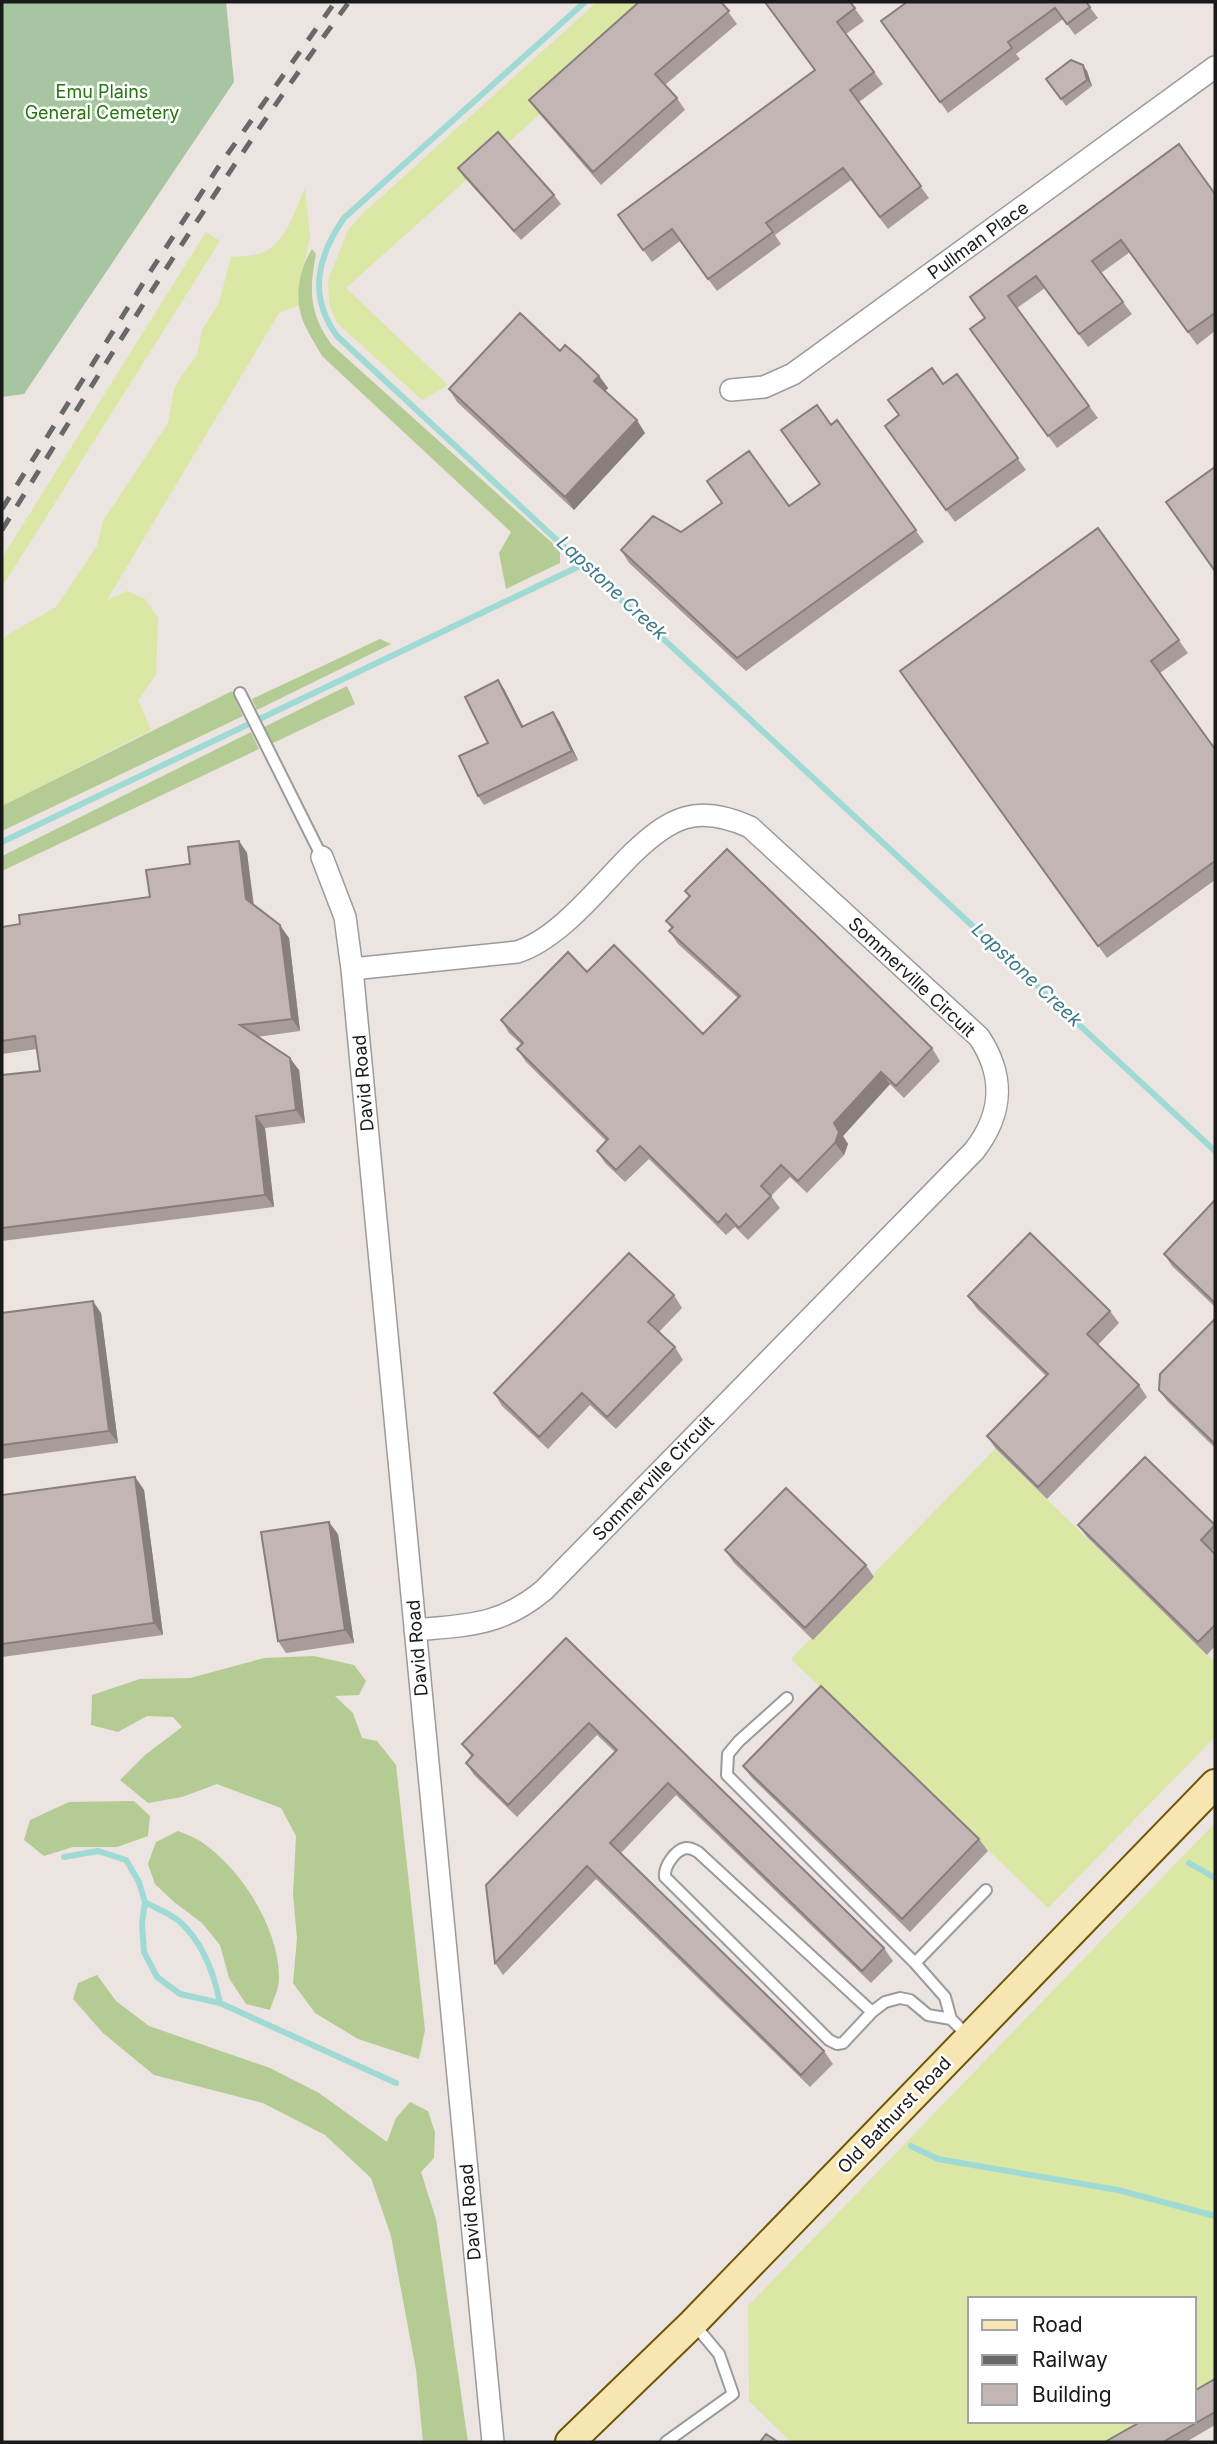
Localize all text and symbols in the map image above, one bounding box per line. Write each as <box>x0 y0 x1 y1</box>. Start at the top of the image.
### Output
park label: Emu Plains General Cemetery <box>25 81 179 123</box>
street label: Pullman Place <box>924 196 1032 284</box>
water label: Lapstone Creek <box>552 531 672 645</box>
street label: Sommerville Circuit <box>844 913 980 1041</box>
water label: Lapstone Creek <box>967 918 1087 1032</box>
street label: David Road <box>348 1034 378 1132</box>
street label: Sommerville Circuit <box>588 1411 718 1545</box>
street label: David Road <box>402 1599 432 1697</box>
street label: Old Bathurst Road <box>833 2052 955 2178</box>
street label: David Road <box>455 2163 485 2261</box>
legend <box>968 2297 1196 2423</box>
text: Road <box>1032 2312 1083 2337</box>
text: Railway <box>1032 2347 1108 2372</box>
text: Building <box>1032 2382 1112 2407</box>

